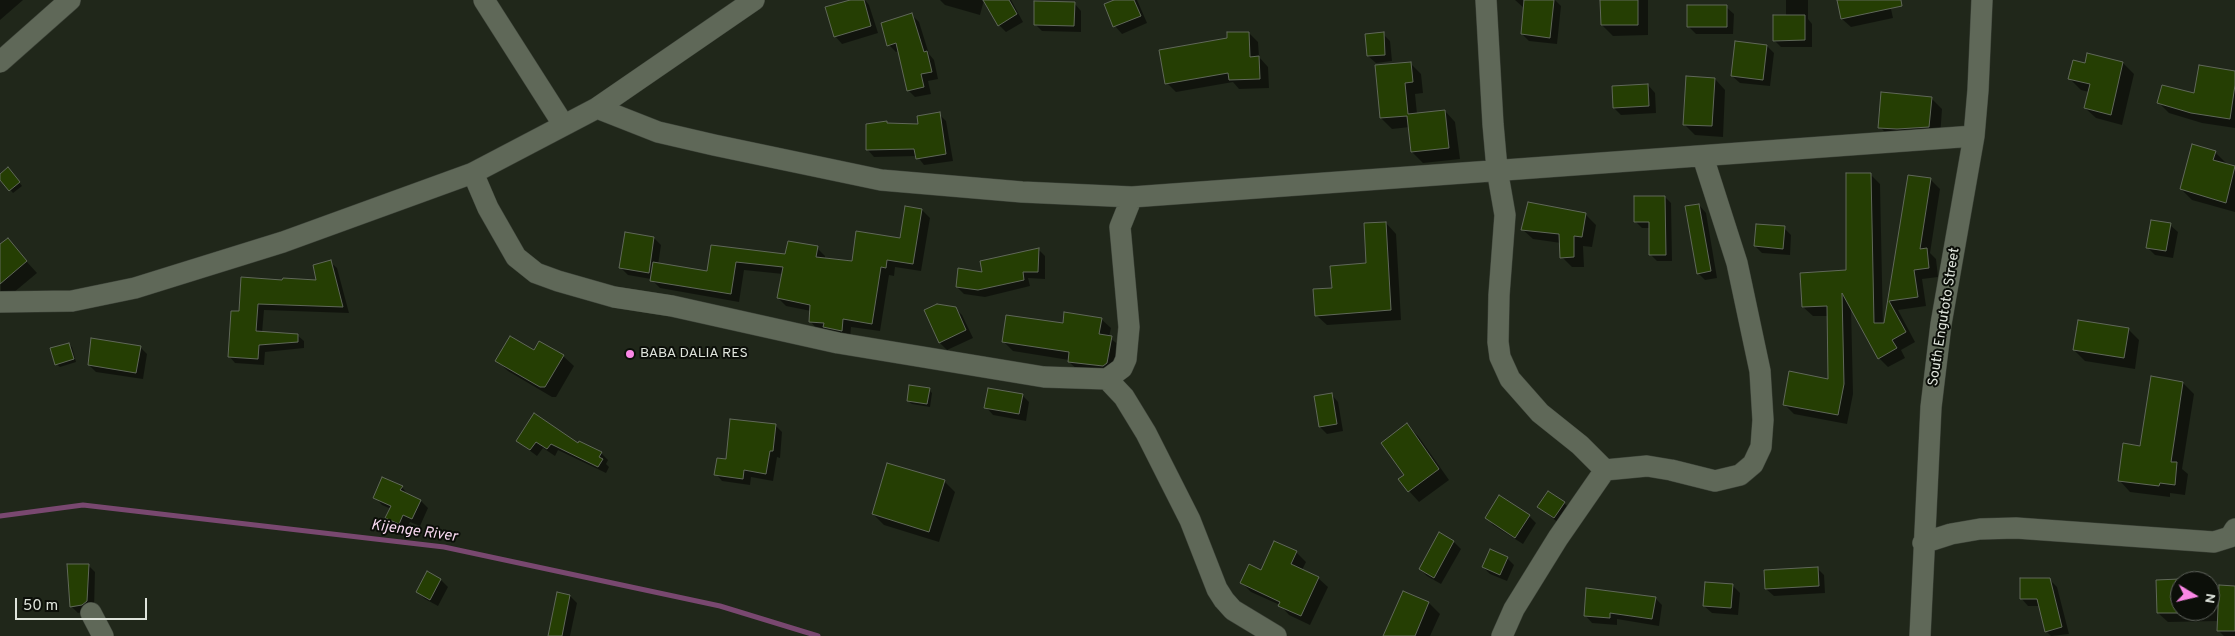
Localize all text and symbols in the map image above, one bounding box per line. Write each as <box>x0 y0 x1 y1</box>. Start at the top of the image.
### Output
street label: South Engutoto Street <box>1926 247 1964 387</box>
place label: BABA DALIA RES <box>640 346 748 362</box>
marker: BABA DALIA RES <box>624 348 636 360</box>
water label: Kijenge River <box>370 517 458 547</box>
north arrow <box>2170 571 2220 621</box>
scale bar <box>18 588 150 620</box>
text: N <box>2200 592 2219 605</box>
text: 50 m <box>23 597 58 616</box>

